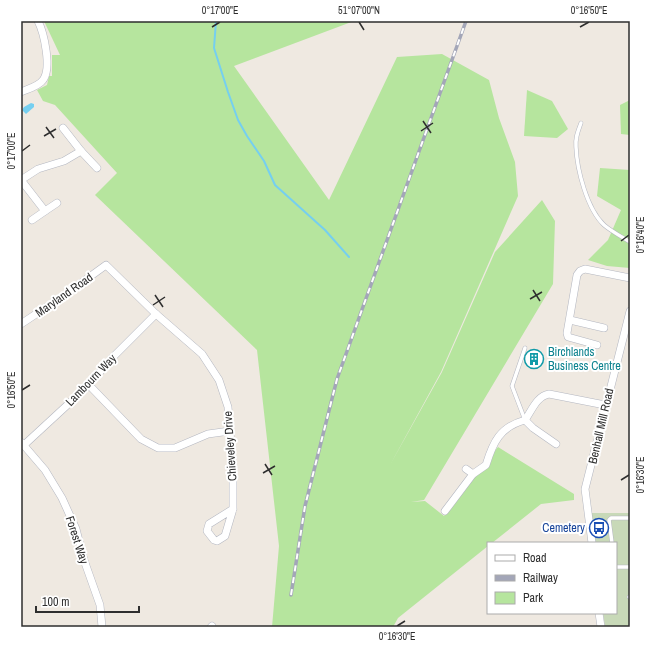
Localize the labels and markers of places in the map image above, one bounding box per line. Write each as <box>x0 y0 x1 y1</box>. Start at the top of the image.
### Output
place label: Birchlands Business Centre <box>548 344 621 374</box>
building icon: Birchlands Business Centre <box>523 348 545 370</box>
bus stop icon: Cemetery <box>588 517 610 539</box>
place label: Cemetery <box>542 520 585 536</box>

